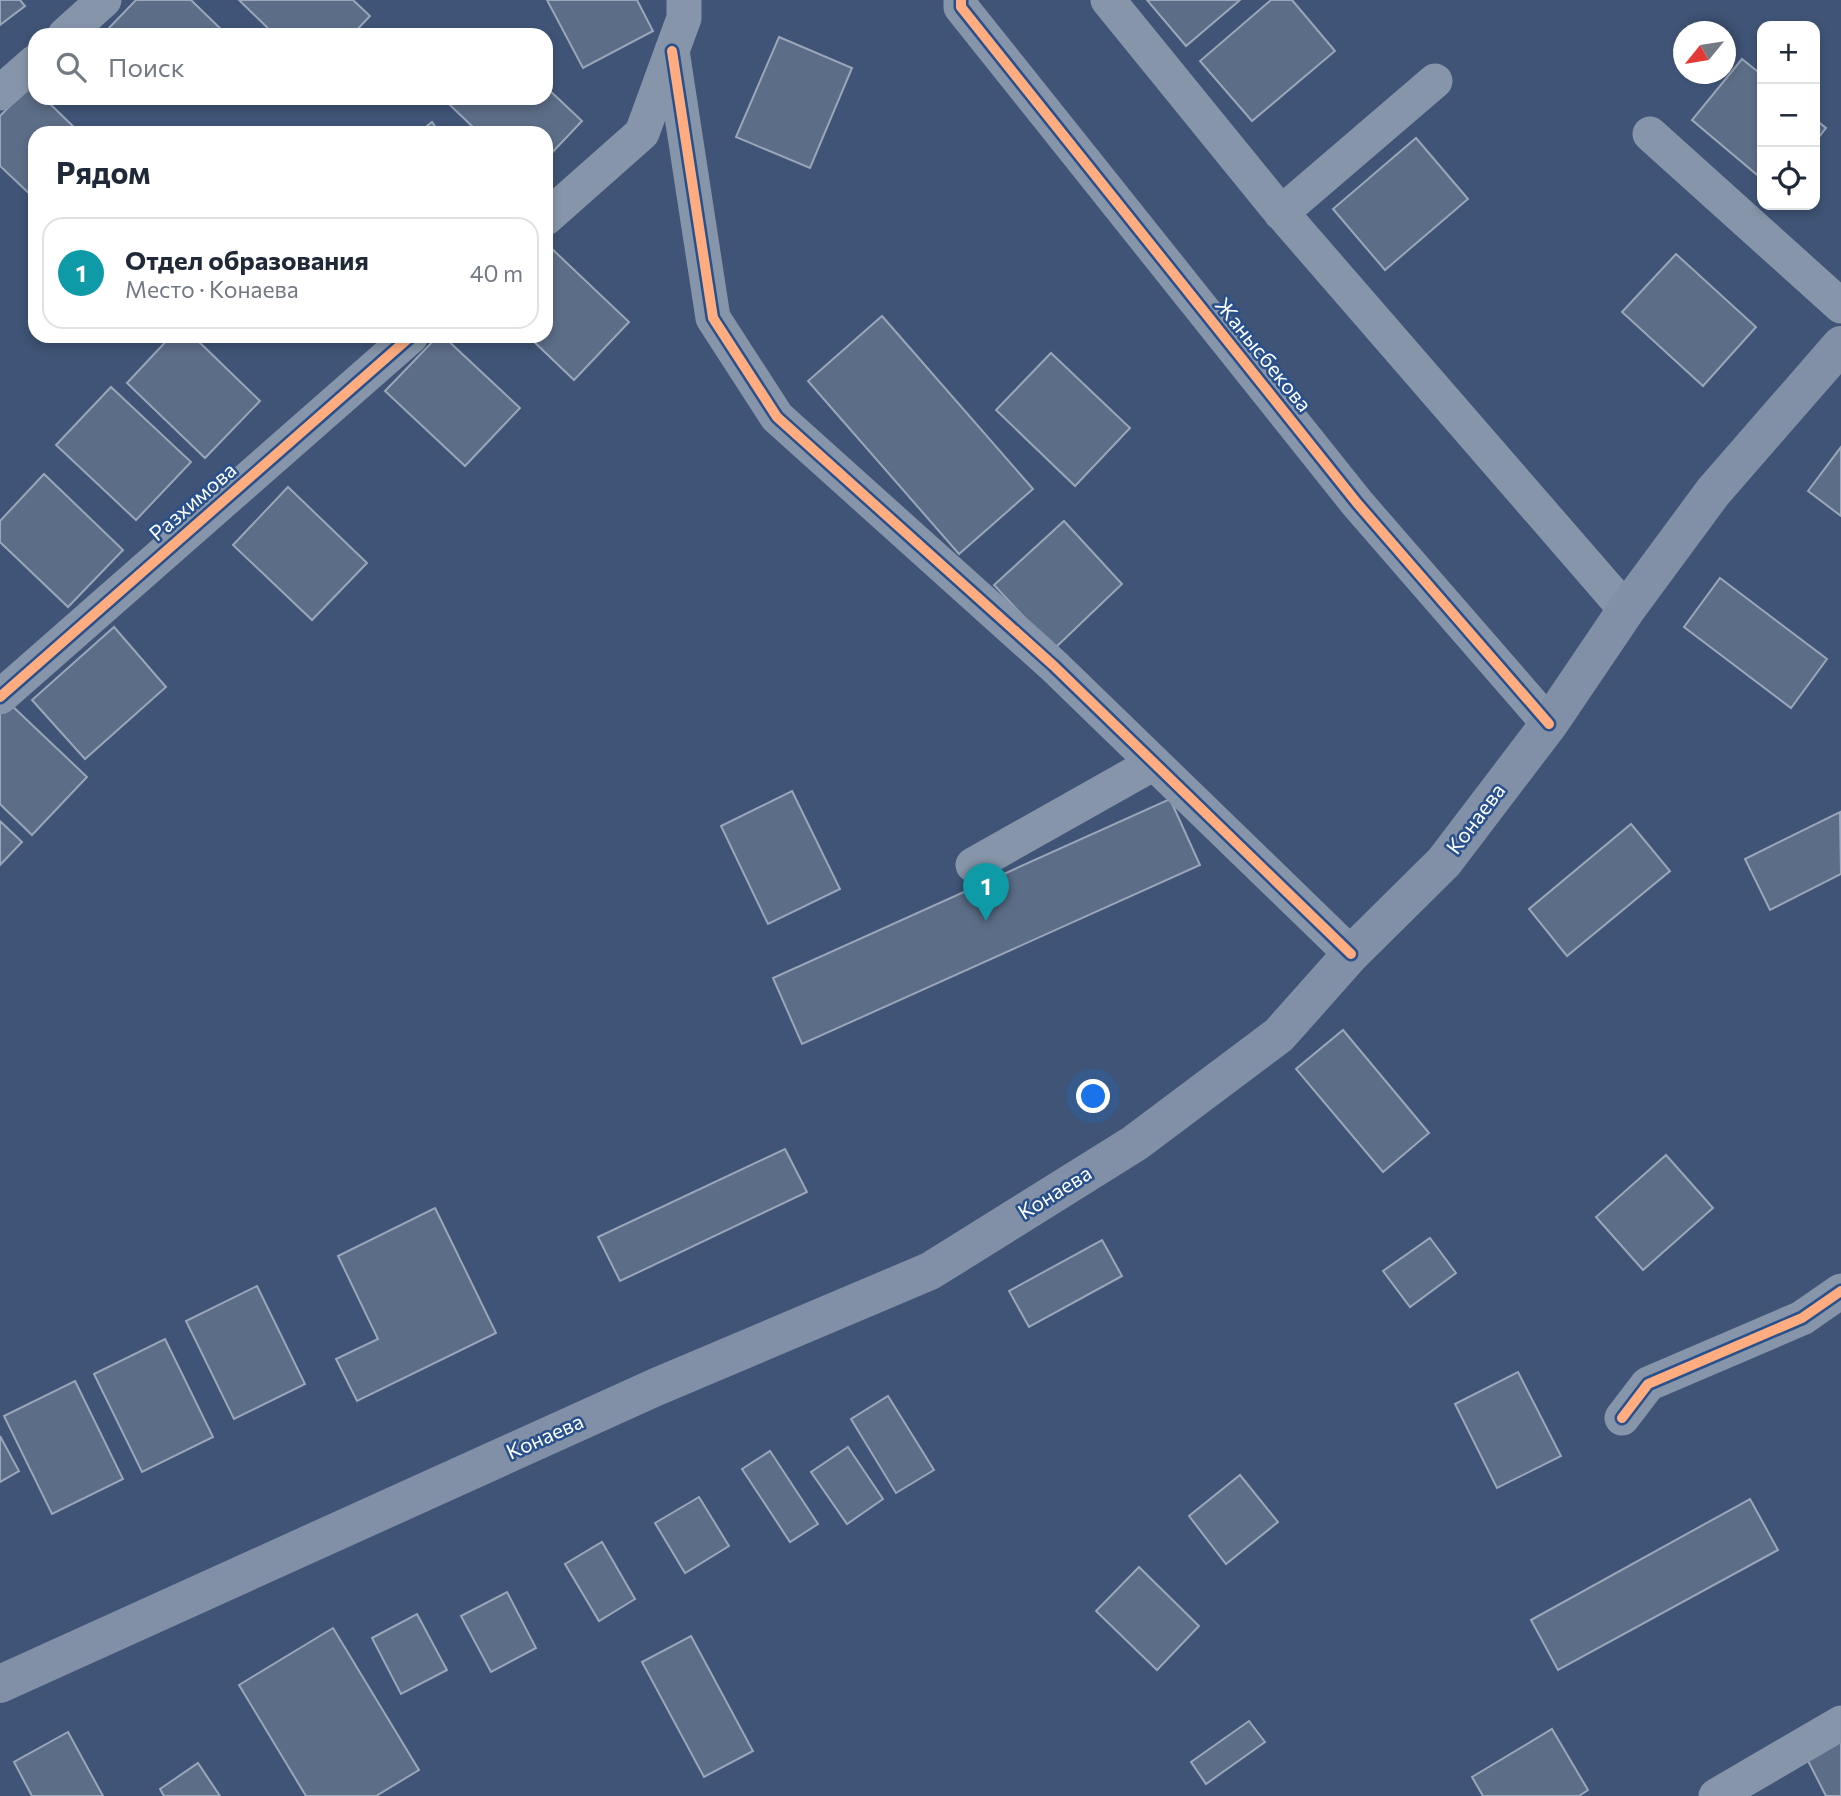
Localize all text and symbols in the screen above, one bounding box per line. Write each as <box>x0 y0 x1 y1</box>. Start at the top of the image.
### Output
north arrow <box>1673 21 1736 84</box>
map controls <box>1757 21 1820 210</box>
button: + <box>1757 21 1820 84</box>
search box <box>28 28 553 105</box>
icon: search <box>52 48 90 86</box>
text: Поиск <box>108 51 185 82</box>
button: − <box>1757 84 1820 147</box>
button: locate <box>1757 147 1820 210</box>
text: Рядом <box>56 153 150 190</box>
text: Отдел образования <box>125 244 369 275</box>
text: 1 <box>76 259 86 287</box>
text: 40 m <box>470 259 523 287</box>
text: Место · Конаева <box>125 275 299 303</box>
street label: Жанысбекова <box>1211 292 1318 416</box>
street label: Разхимова <box>144 456 241 545</box>
street label: Конаева <box>1440 778 1509 858</box>
pin: 1 <box>963 863 1009 921</box>
your location <box>1076 1079 1110 1113</box>
street label: Конаева <box>1013 1159 1096 1224</box>
street label: Конаева <box>502 1408 587 1464</box>

